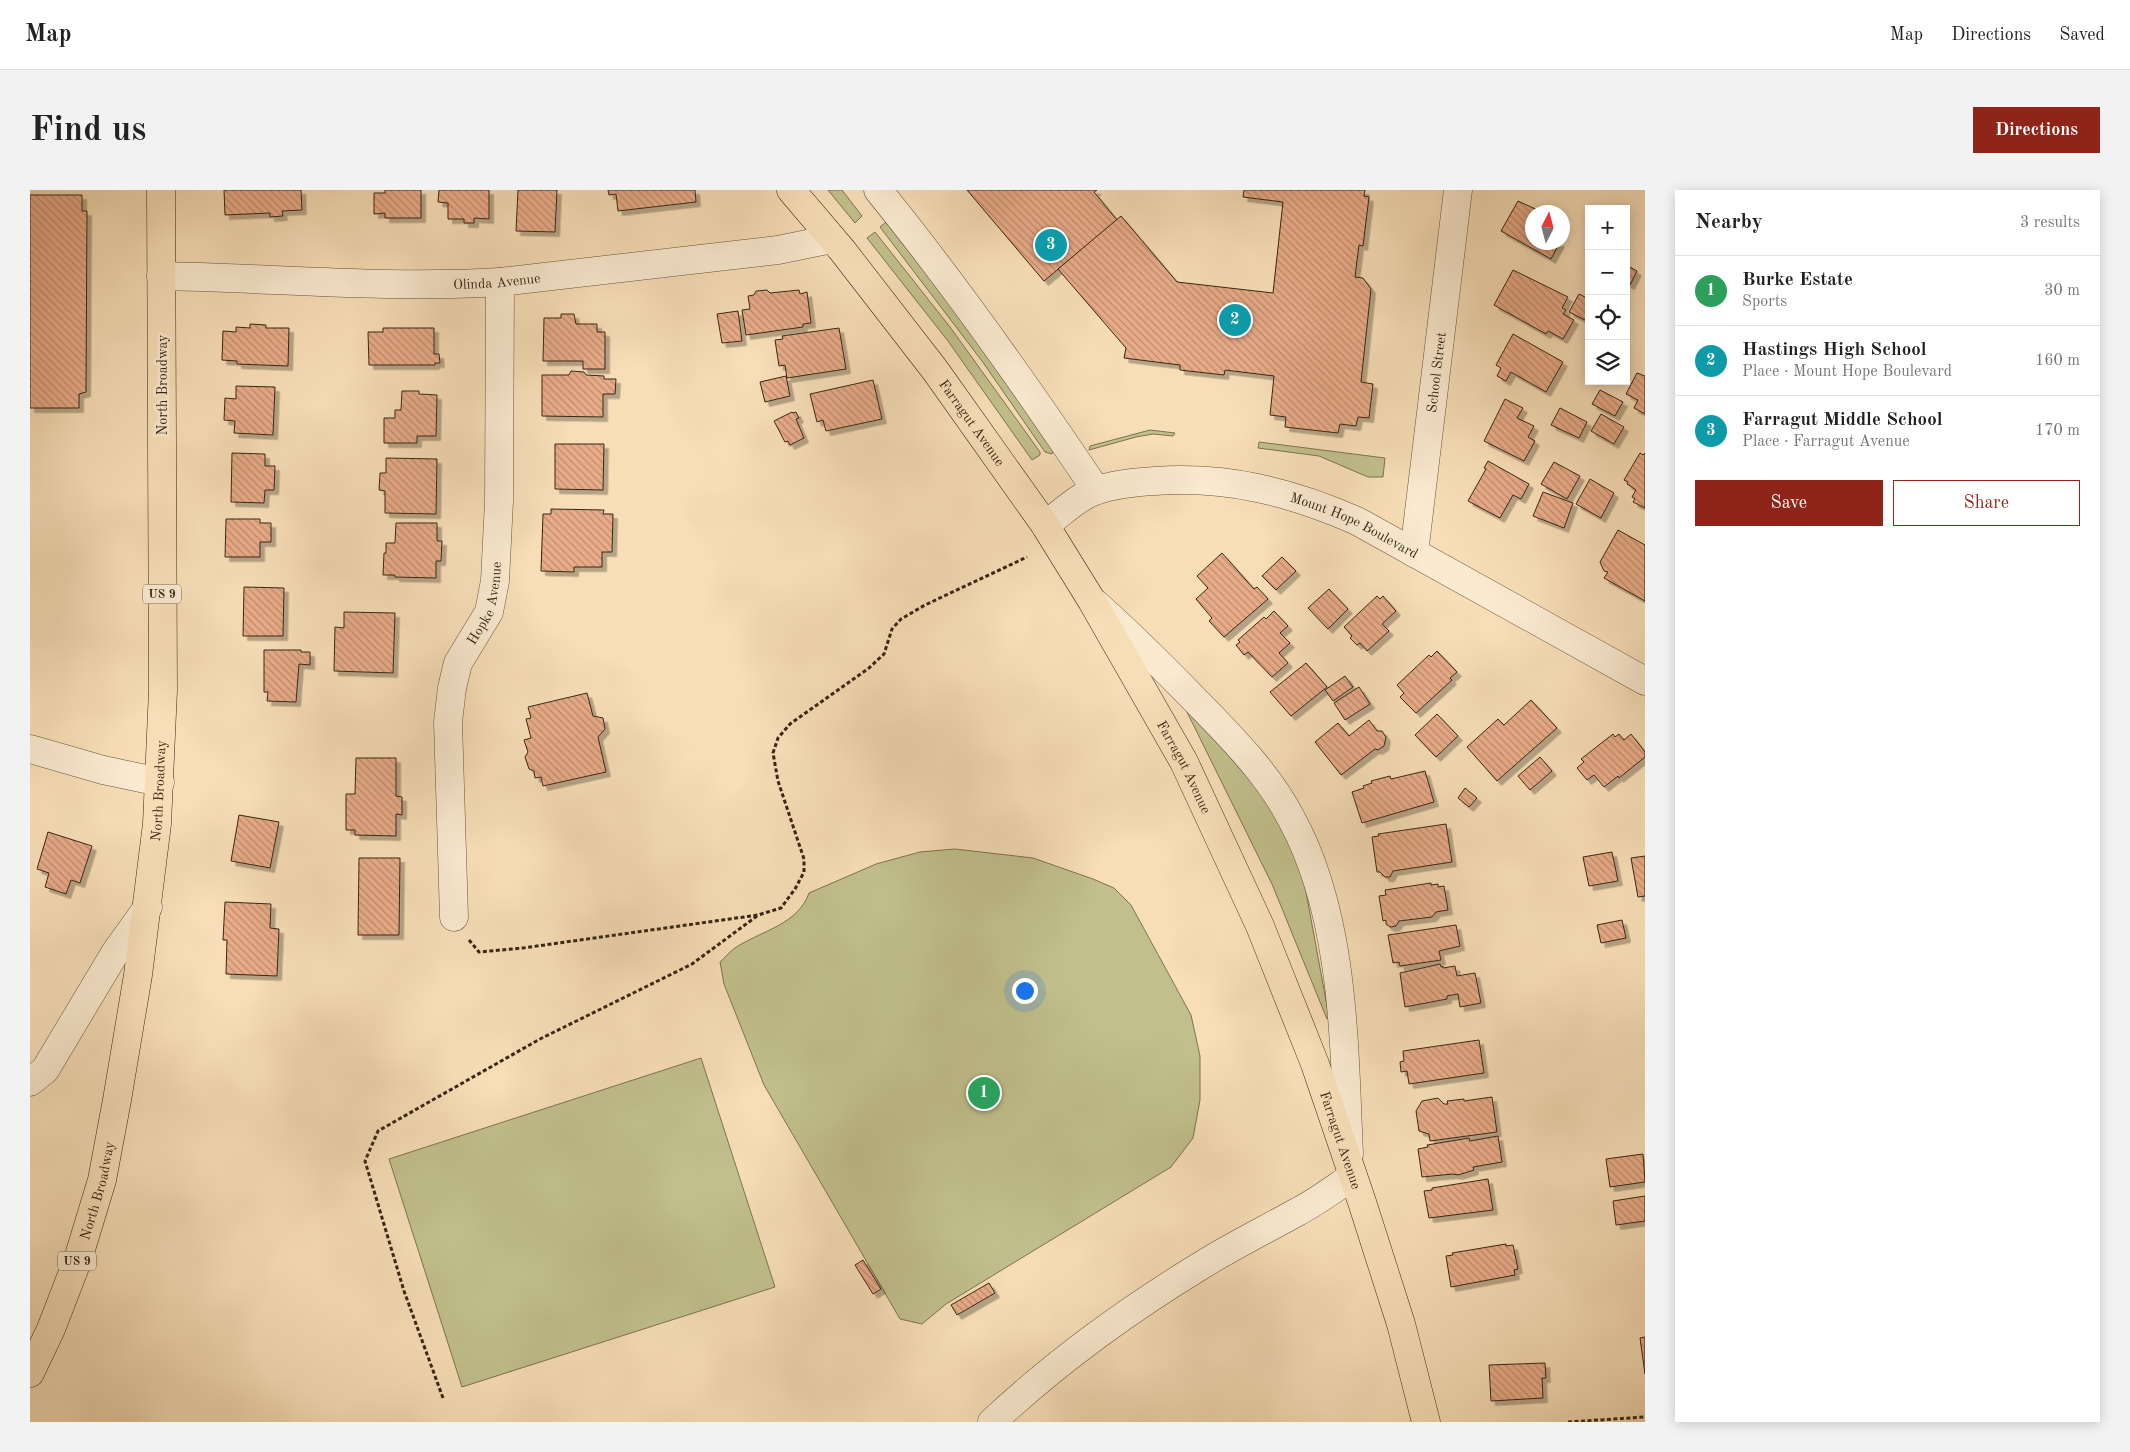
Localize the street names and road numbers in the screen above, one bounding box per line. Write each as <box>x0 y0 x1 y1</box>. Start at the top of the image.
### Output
street label: Olinda Avenue <box>453 271 541 292</box>
street label: School Street <box>1425 331 1449 414</box>
street label: North Broadway <box>156 334 170 436</box>
street label: Farragut Avenue <box>936 377 1007 469</box>
street label: Mount Hope Boulevard <box>1288 491 1420 561</box>
street label: Hopke Avenue <box>465 561 504 647</box>
road number: US 9 <box>143 584 181 604</box>
street label: Farragut Avenue <box>1154 719 1213 816</box>
street label: North Broadway <box>149 739 169 842</box>
street label: Farragut Avenue <box>1317 1090 1363 1191</box>
street label: North Broadway <box>78 1140 117 1242</box>
road number: US 9 <box>58 1252 96 1270</box>

